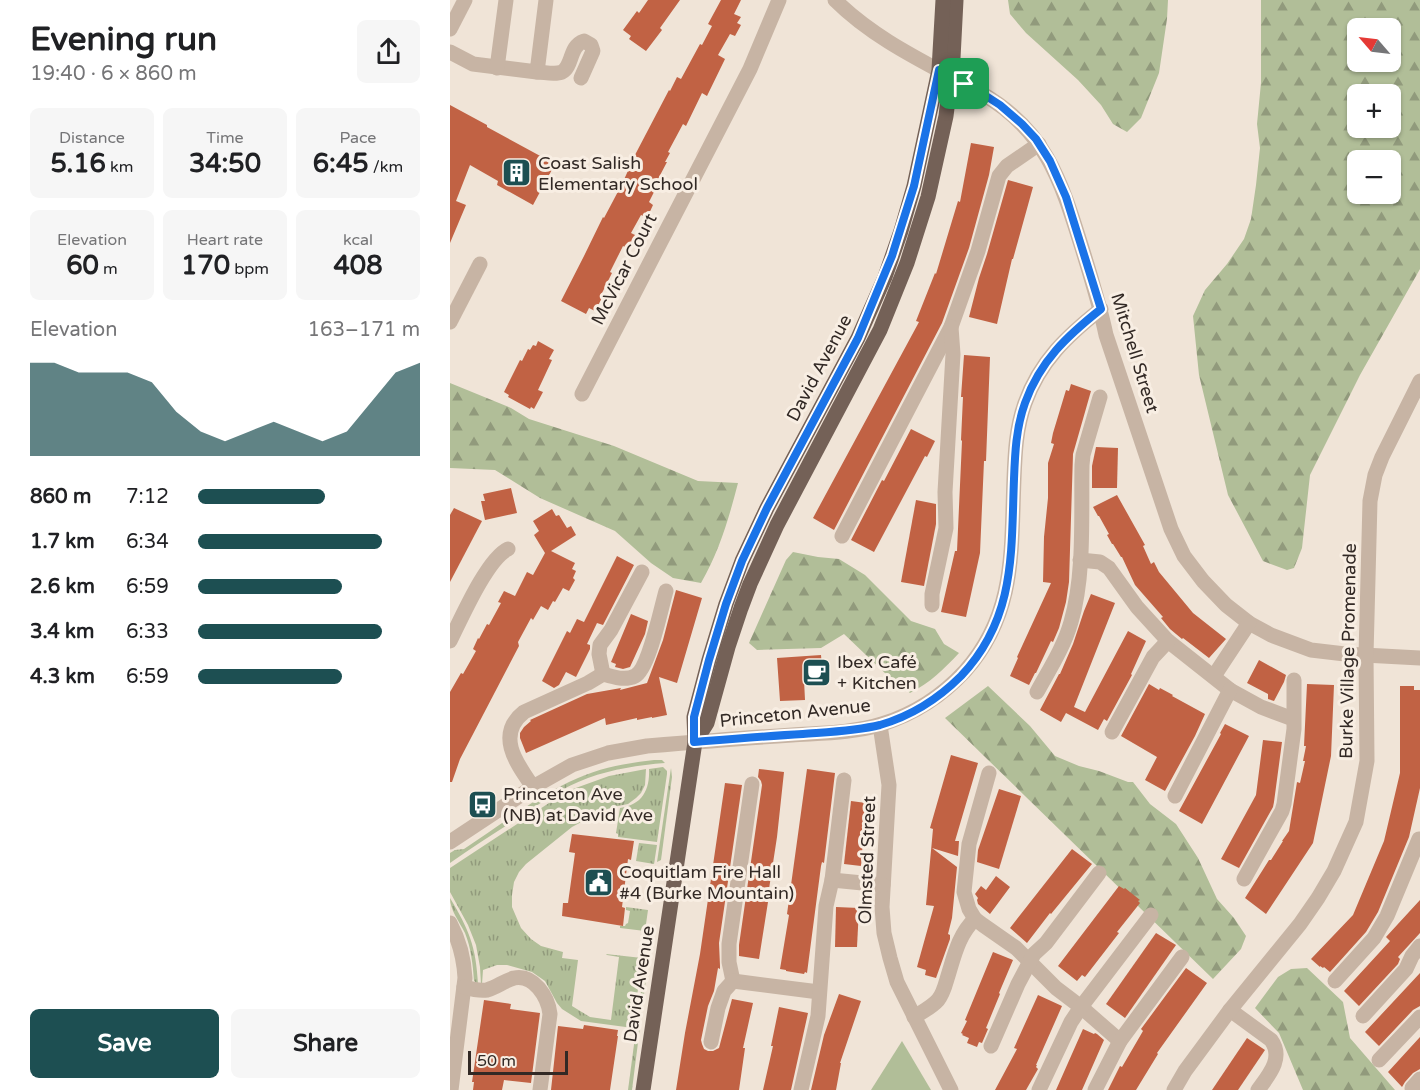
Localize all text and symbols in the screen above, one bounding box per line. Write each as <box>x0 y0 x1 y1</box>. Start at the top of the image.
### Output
north arrow <box>1347 18 1401 72</box>
map controls <box>1347 18 1401 204</box>
text: Evening run <box>30 20 217 59</box>
button: share <box>357 20 420 83</box>
pin <box>938 58 989 109</box>
text: 19:40 · 6 × 860 m <box>30 62 197 86</box>
icon: arrive <box>947 67 980 100</box>
button: + <box>1347 84 1401 138</box>
text: Distance <box>59 128 125 148</box>
text: Time <box>206 128 244 148</box>
text: Pace <box>340 128 376 148</box>
text: 5.16 <box>50 148 106 179</box>
text: 34:50 <box>189 148 261 179</box>
text: 6:45 <box>313 148 369 179</box>
button: − <box>1347 150 1401 204</box>
place label: Coast Salish Elementary School <box>538 152 698 195</box>
text: km <box>106 157 134 177</box>
text: /km <box>369 157 403 177</box>
building icon: Coast Salish Elementary School <box>501 157 533 189</box>
street label: McVicar Court <box>586 209 662 328</box>
text: Elevation <box>57 230 127 250</box>
text: Heart rate <box>187 230 263 250</box>
text: kcal <box>343 230 373 250</box>
text: 60 <box>66 250 99 281</box>
text: 170 <box>181 250 230 281</box>
text: 408 <box>334 250 382 281</box>
text: m <box>99 259 118 279</box>
text: bpm <box>230 259 269 279</box>
street label: Mitchell Street <box>1106 290 1164 416</box>
street label: David Avenue <box>782 311 856 425</box>
text: Elevation <box>30 318 117 342</box>
text: 163–171 m <box>307 318 420 342</box>
text: 860 m <box>30 485 91 509</box>
text: 7:12 <box>126 485 169 509</box>
text: 1.7 km <box>30 530 95 554</box>
text: 6:34 <box>126 530 169 554</box>
street label: Burke Village Promenade <box>1335 543 1361 759</box>
text: 2.6 km <box>30 575 95 599</box>
text: 6:59 <box>126 575 169 599</box>
text: 3.4 km <box>30 620 94 644</box>
text: 6:33 <box>126 620 169 644</box>
place label: Ibex Café + Kitchen <box>837 651 917 694</box>
cafe icon: Ibex Café + Kitchen <box>800 656 832 688</box>
text: 4.3 km <box>30 665 95 689</box>
text: 6:59 <box>126 665 169 689</box>
street label: Princeton Avenue <box>718 694 872 732</box>
place label: Princeton Ave (NB) at David Ave <box>503 783 653 826</box>
bus stop icon: Princeton Ave (NB) at David Ave <box>466 788 498 820</box>
street label: Olmsted Street <box>854 795 880 925</box>
place label: Coquitlam Fire Hall #4 (Burke Mountain) <box>619 861 794 904</box>
public building icon: Coquitlam Fire Hall #4 (Burke Mountain) <box>582 866 614 898</box>
street label: David Avenue <box>619 924 659 1044</box>
button: Save <box>30 1009 219 1078</box>
button: Share <box>231 1009 420 1078</box>
scale bar <box>468 1048 568 1076</box>
text: 50 m <box>477 1051 516 1071</box>

